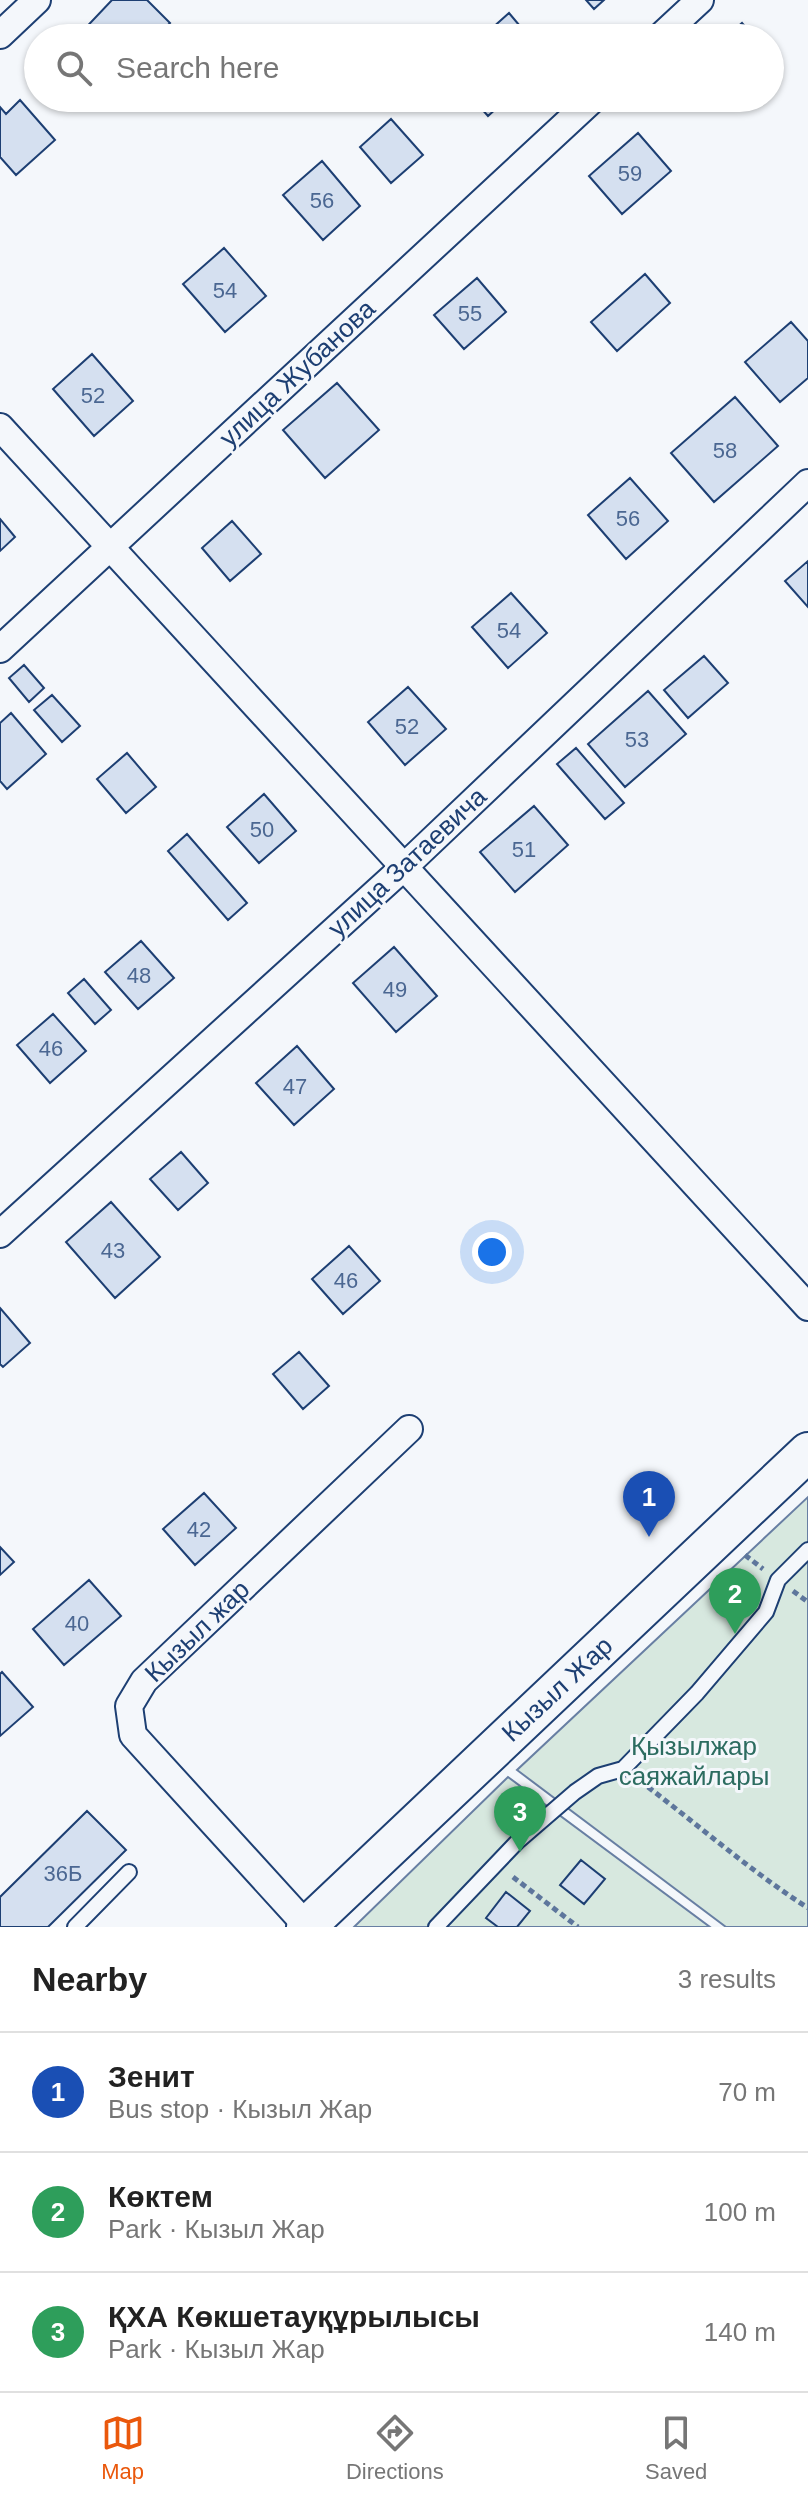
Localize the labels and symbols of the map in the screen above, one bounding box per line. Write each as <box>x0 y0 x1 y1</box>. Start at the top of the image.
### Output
house number: 59 <box>618 161 642 186</box>
house number: 56 <box>310 188 334 213</box>
house number: 54 <box>213 278 237 303</box>
street label: улица Жубанова <box>213 293 381 453</box>
house number: 55 <box>458 301 482 326</box>
house number: 52 <box>81 383 105 408</box>
house number: 58 <box>713 438 737 463</box>
house number: 56 <box>616 506 640 531</box>
house number: 54 <box>497 618 521 643</box>
house number: 52 <box>395 714 419 739</box>
house number: 53 <box>625 727 649 752</box>
street label: улица Затаевича <box>322 781 493 943</box>
house number: 50 <box>250 817 274 842</box>
house number: 51 <box>512 837 536 862</box>
house number: 48 <box>127 963 151 988</box>
house number: 49 <box>383 977 407 1002</box>
house number: 46 <box>39 1036 63 1061</box>
house number: 47 <box>283 1074 307 1099</box>
your location <box>472 1232 512 1272</box>
house number: 43 <box>101 1238 125 1263</box>
house number: 46 <box>334 1268 358 1293</box>
pin: 1 <box>623 1471 675 1537</box>
house number: 42 <box>187 1517 211 1542</box>
pin: 2 <box>709 1568 761 1634</box>
street label: Кызыл жар <box>139 1574 255 1688</box>
house number: 40 <box>65 1611 89 1636</box>
street label: Кызыл Жар <box>496 1630 618 1748</box>
park label: Қызылжар саяжайлары <box>619 1731 769 1791</box>
pin: 3 <box>494 1786 546 1852</box>
house number: 36Б <box>44 1861 82 1886</box>

